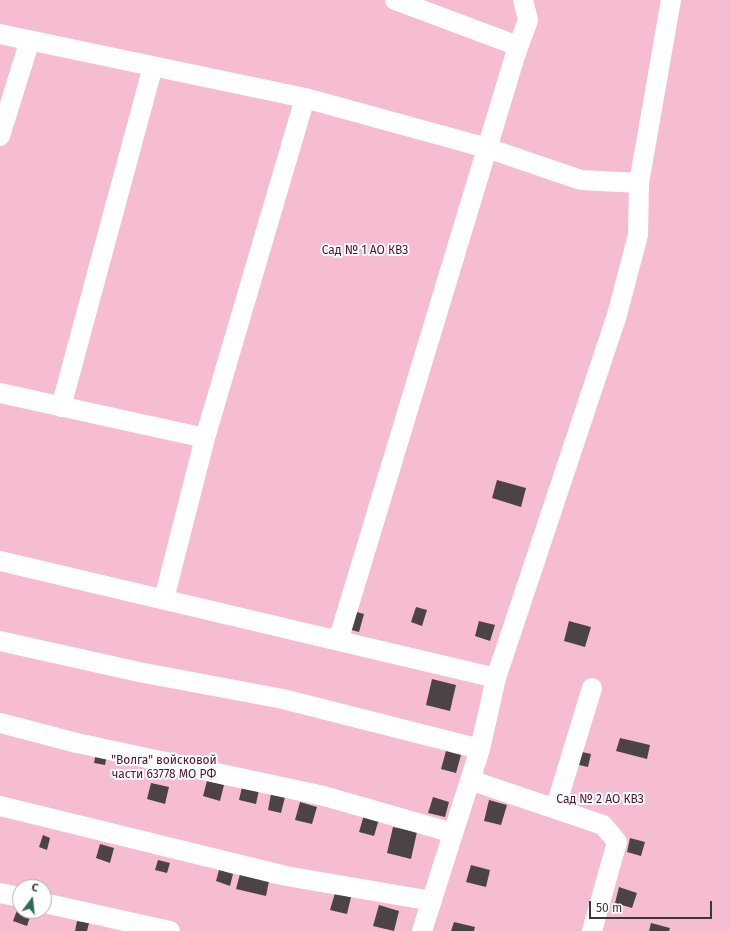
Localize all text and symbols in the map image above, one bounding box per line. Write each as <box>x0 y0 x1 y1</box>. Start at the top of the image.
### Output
park label: Сад № 1 АО КВЗ <box>322 244 408 258</box>
park label: "Волга" войсковой части 63778 МО РФ <box>111 754 217 782</box>
park label: Сад № 2 АО КВЗ <box>556 793 644 807</box>
north arrow <box>12 879 52 919</box>
text: С <box>30 881 40 895</box>
scale bar <box>591 893 714 919</box>
text: 50 m <box>596 901 622 915</box>

